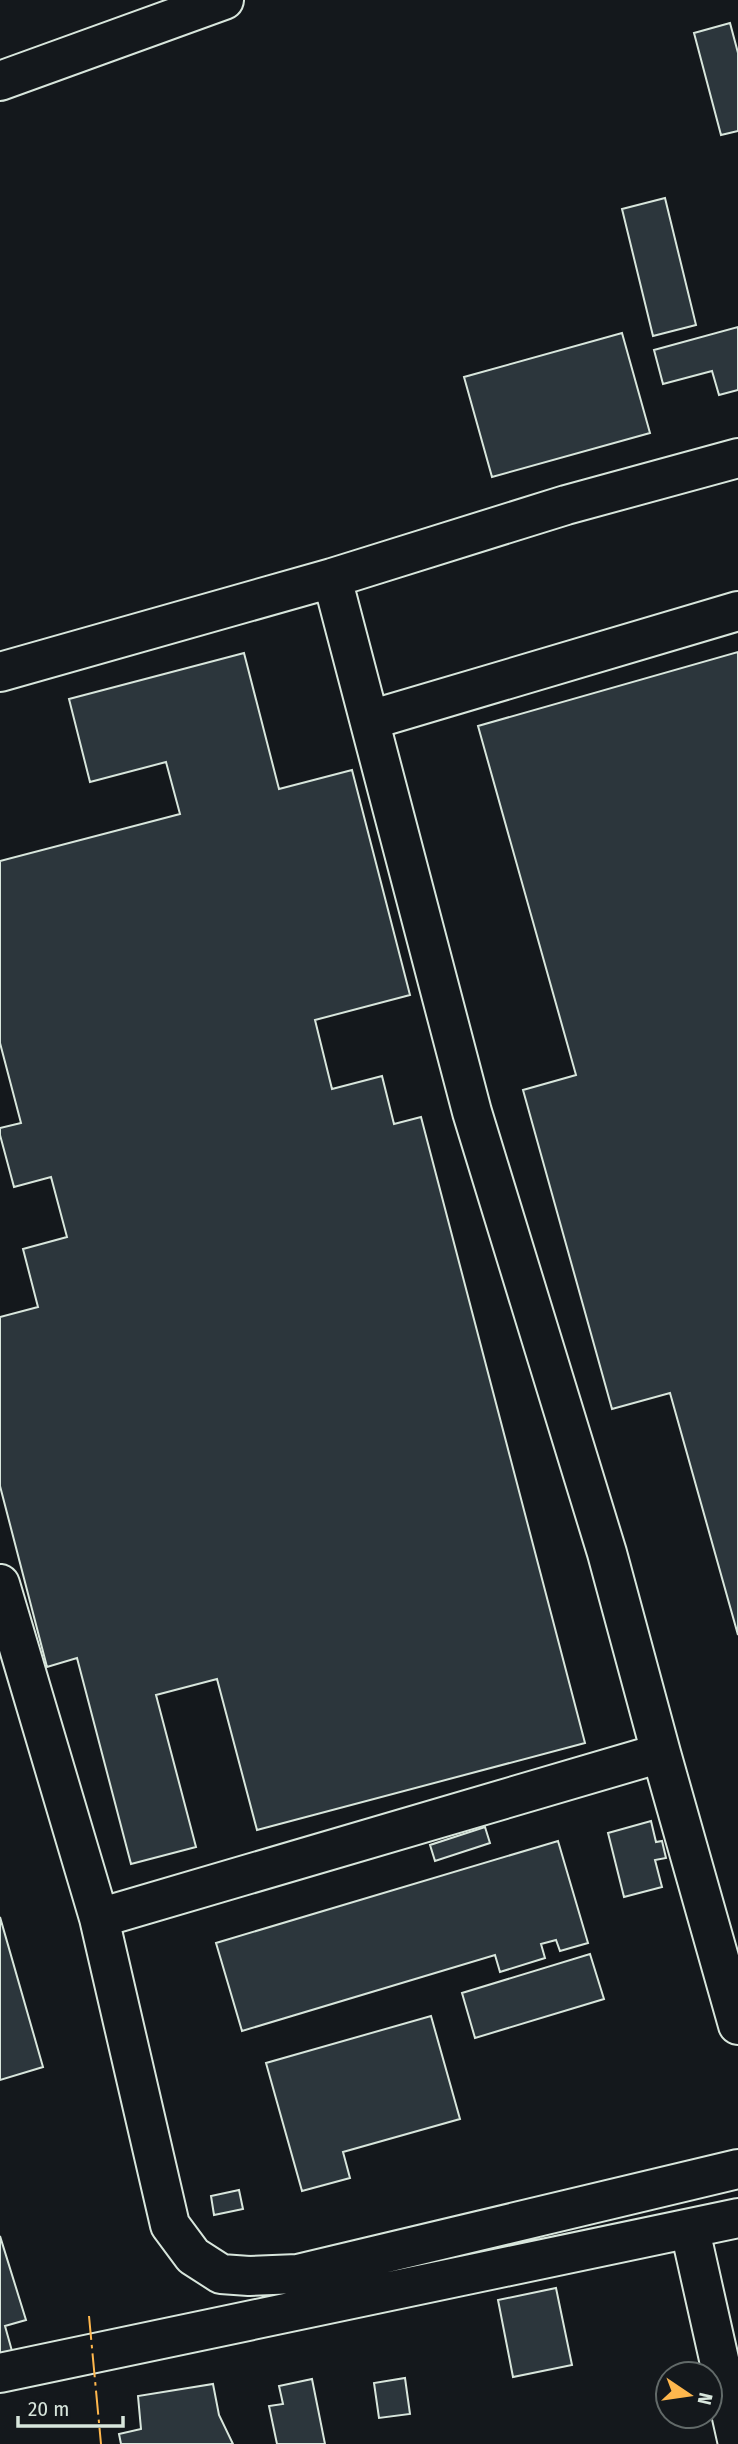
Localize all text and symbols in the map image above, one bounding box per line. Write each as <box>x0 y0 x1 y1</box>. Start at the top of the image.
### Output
north arrow <box>654 2360 724 2430</box>
scale bar <box>18 2384 122 2428</box>
text: N <box>693 2391 718 2407</box>
text: 20 m <box>28 2396 69 2422</box>

